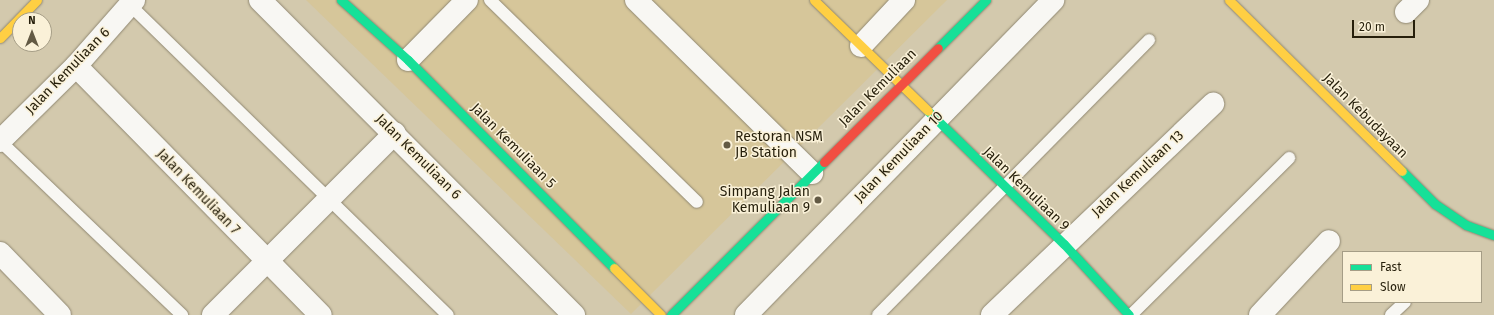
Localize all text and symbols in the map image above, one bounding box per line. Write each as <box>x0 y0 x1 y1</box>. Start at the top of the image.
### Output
north arrow <box>12 12 52 52</box>
scale bar <box>1354 12 1417 38</box>
text: N <box>28 14 36 27</box>
text: 20 m <box>1359 20 1385 34</box>
street label: Jalan Kemuliaan 6 <box>22 24 114 118</box>
street label: Jalan Kemuliaan <box>836 46 920 130</box>
street label: Jalan Kebudayaan <box>1319 70 1411 162</box>
street label: Jalan Kemuliaan 5 <box>467 100 559 192</box>
street label: Jalan Kemuliaan 10 <box>851 108 947 206</box>
street label: Jalan Kemuliaan 6 <box>372 111 464 203</box>
street label: Jalan Kemuliaan 13 <box>1089 127 1187 221</box>
place label: Restoran NSM JB Station <box>735 129 823 162</box>
marker: Restoran NSM JB Station <box>722 140 732 150</box>
street label: Jalan Kemuliaan 9 <box>979 143 1073 235</box>
street label: Jalan Kemuliaan 7 <box>153 146 243 238</box>
place label: Simpang Jalan Kemuliaan 9 <box>720 184 810 216</box>
marker: Simpang Jalan Kemuliaan 9 <box>813 195 823 205</box>
legend <box>1342 251 1482 303</box>
text: Fast <box>1380 260 1402 274</box>
text: Slow <box>1380 280 1406 294</box>

